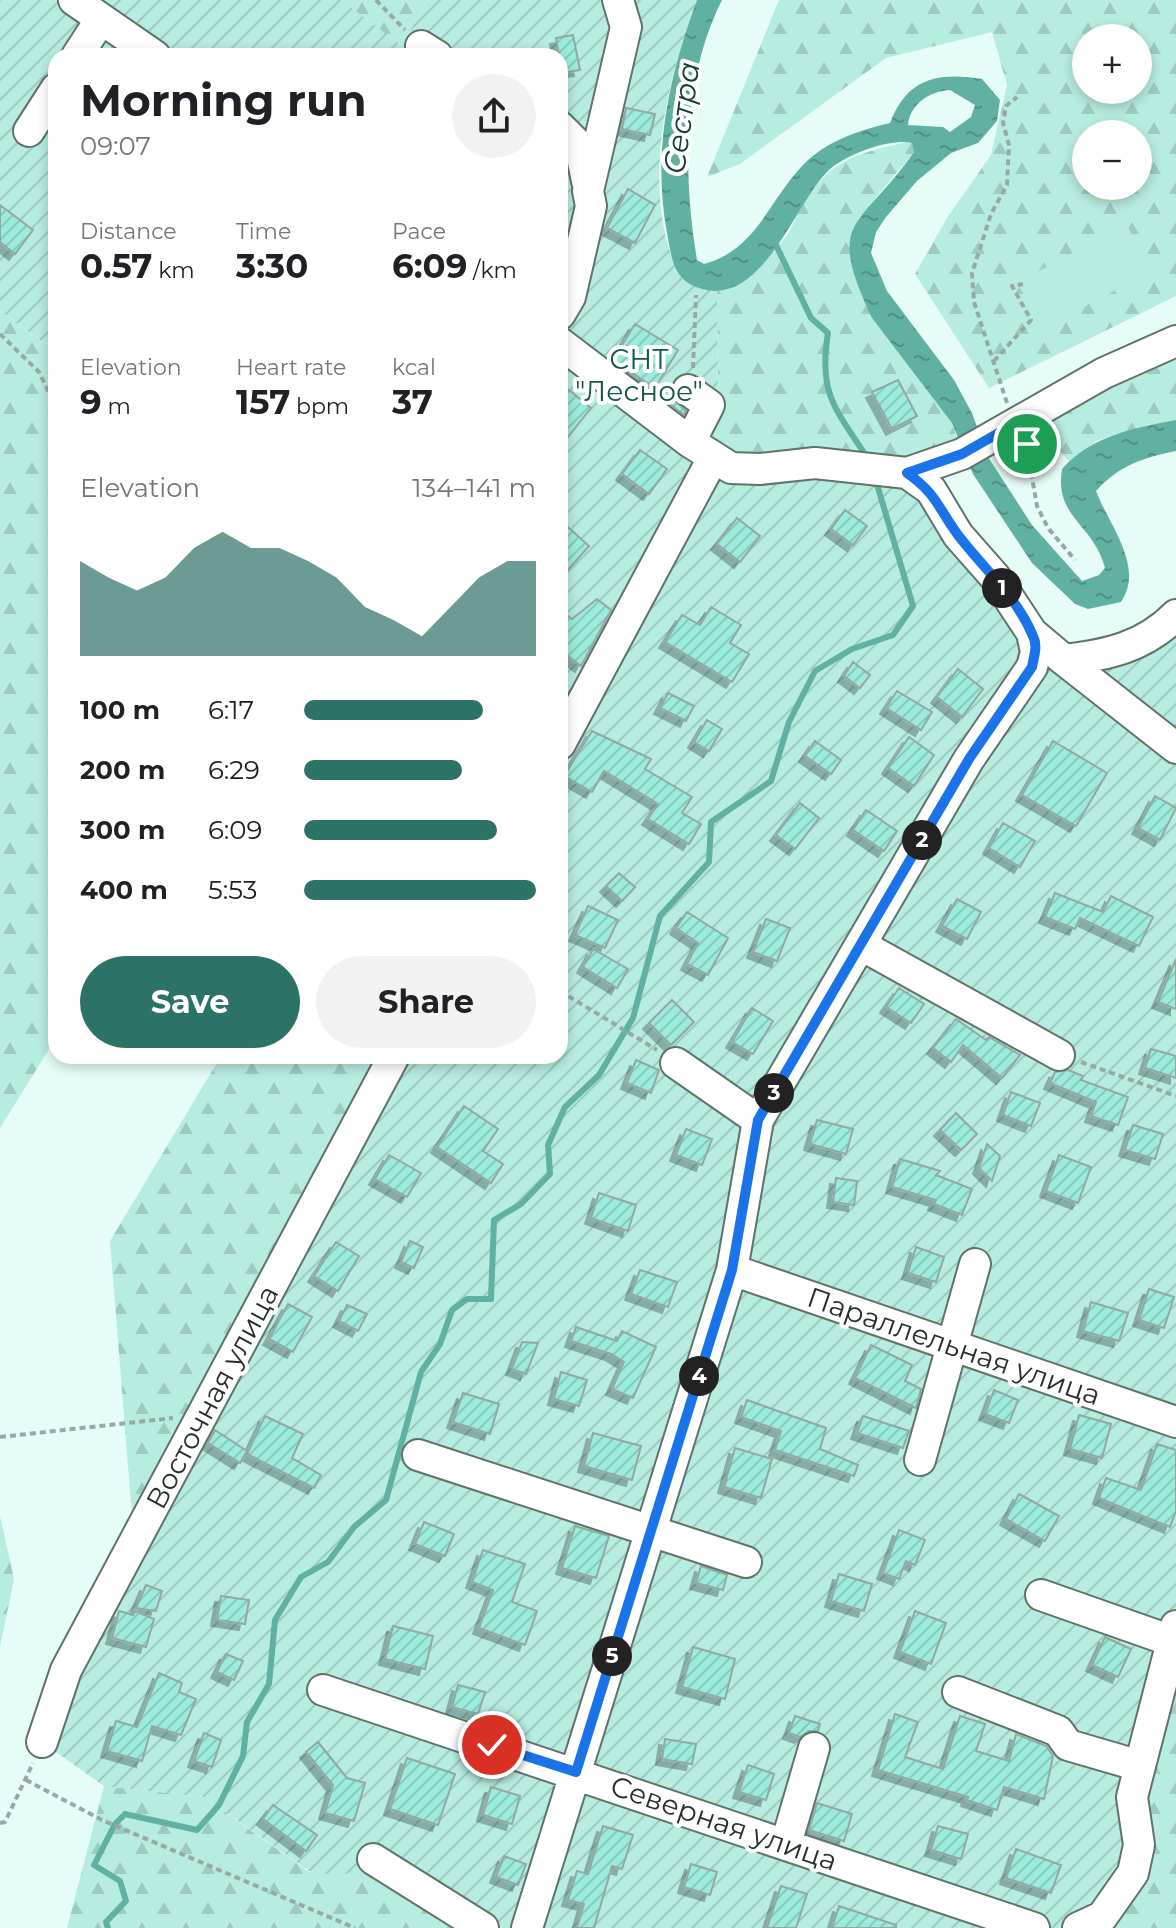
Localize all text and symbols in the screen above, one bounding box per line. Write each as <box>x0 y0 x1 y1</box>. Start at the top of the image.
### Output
map controls <box>1072 24 1152 200</box>
button: + <box>1072 24 1152 104</box>
water label: Сестра <box>655 60 708 176</box>
text: Morning run <box>80 73 367 127</box>
button: share <box>452 74 536 158</box>
button: − <box>1072 120 1152 200</box>
text: 09:07 <box>80 130 151 162</box>
text: Distance <box>80 218 177 245</box>
text: Time <box>236 218 291 245</box>
text: Pace <box>392 218 446 245</box>
text: 0.57 <box>80 245 152 287</box>
text: 3:30 <box>236 245 308 287</box>
text: 6:09 <box>392 245 467 287</box>
text: km <box>152 257 195 284</box>
text: /km <box>467 257 517 284</box>
park label: СНТ "Лесное" <box>575 342 703 408</box>
text: Elevation <box>80 354 182 381</box>
text: Heart rate <box>236 354 346 381</box>
text: kcal <box>392 354 436 381</box>
text: 9 <box>80 381 102 423</box>
text: 157 <box>236 381 290 423</box>
text: 37 <box>392 381 433 423</box>
text: m <box>102 393 131 420</box>
text: bpm <box>290 393 349 420</box>
pin <box>993 410 1061 478</box>
icon: arrive <box>1005 422 1049 466</box>
text: Elevation <box>80 472 200 504</box>
text: 134–141 m <box>412 472 536 504</box>
pin: 1 <box>982 568 1022 608</box>
text: 1 <box>998 574 1006 601</box>
text: 100 m <box>80 694 160 726</box>
text: 6:17 <box>208 694 254 726</box>
text: 200 m <box>80 754 165 786</box>
text: 6:29 <box>208 754 260 786</box>
text: 300 m <box>80 814 165 846</box>
text: 6:09 <box>208 814 262 846</box>
pin: 2 <box>902 820 942 860</box>
text: 2 <box>916 826 928 853</box>
text: 400 m <box>80 874 168 906</box>
text: 5:53 <box>208 874 257 906</box>
button: Save <box>80 956 300 1048</box>
button: Share <box>316 956 536 1048</box>
pin: 3 <box>754 1073 794 1113</box>
text: 3 <box>767 1079 781 1106</box>
street label: Восточная улица <box>139 1279 285 1515</box>
street label: Параллельная улица <box>803 1280 1105 1412</box>
pin: 4 <box>679 1356 719 1396</box>
text: 4 <box>691 1362 707 1389</box>
pin: 5 <box>592 1636 632 1676</box>
text: 5 <box>605 1642 619 1669</box>
pin <box>458 1711 526 1779</box>
icon: check <box>470 1723 514 1767</box>
street label: Северная улица <box>606 1768 842 1878</box>

